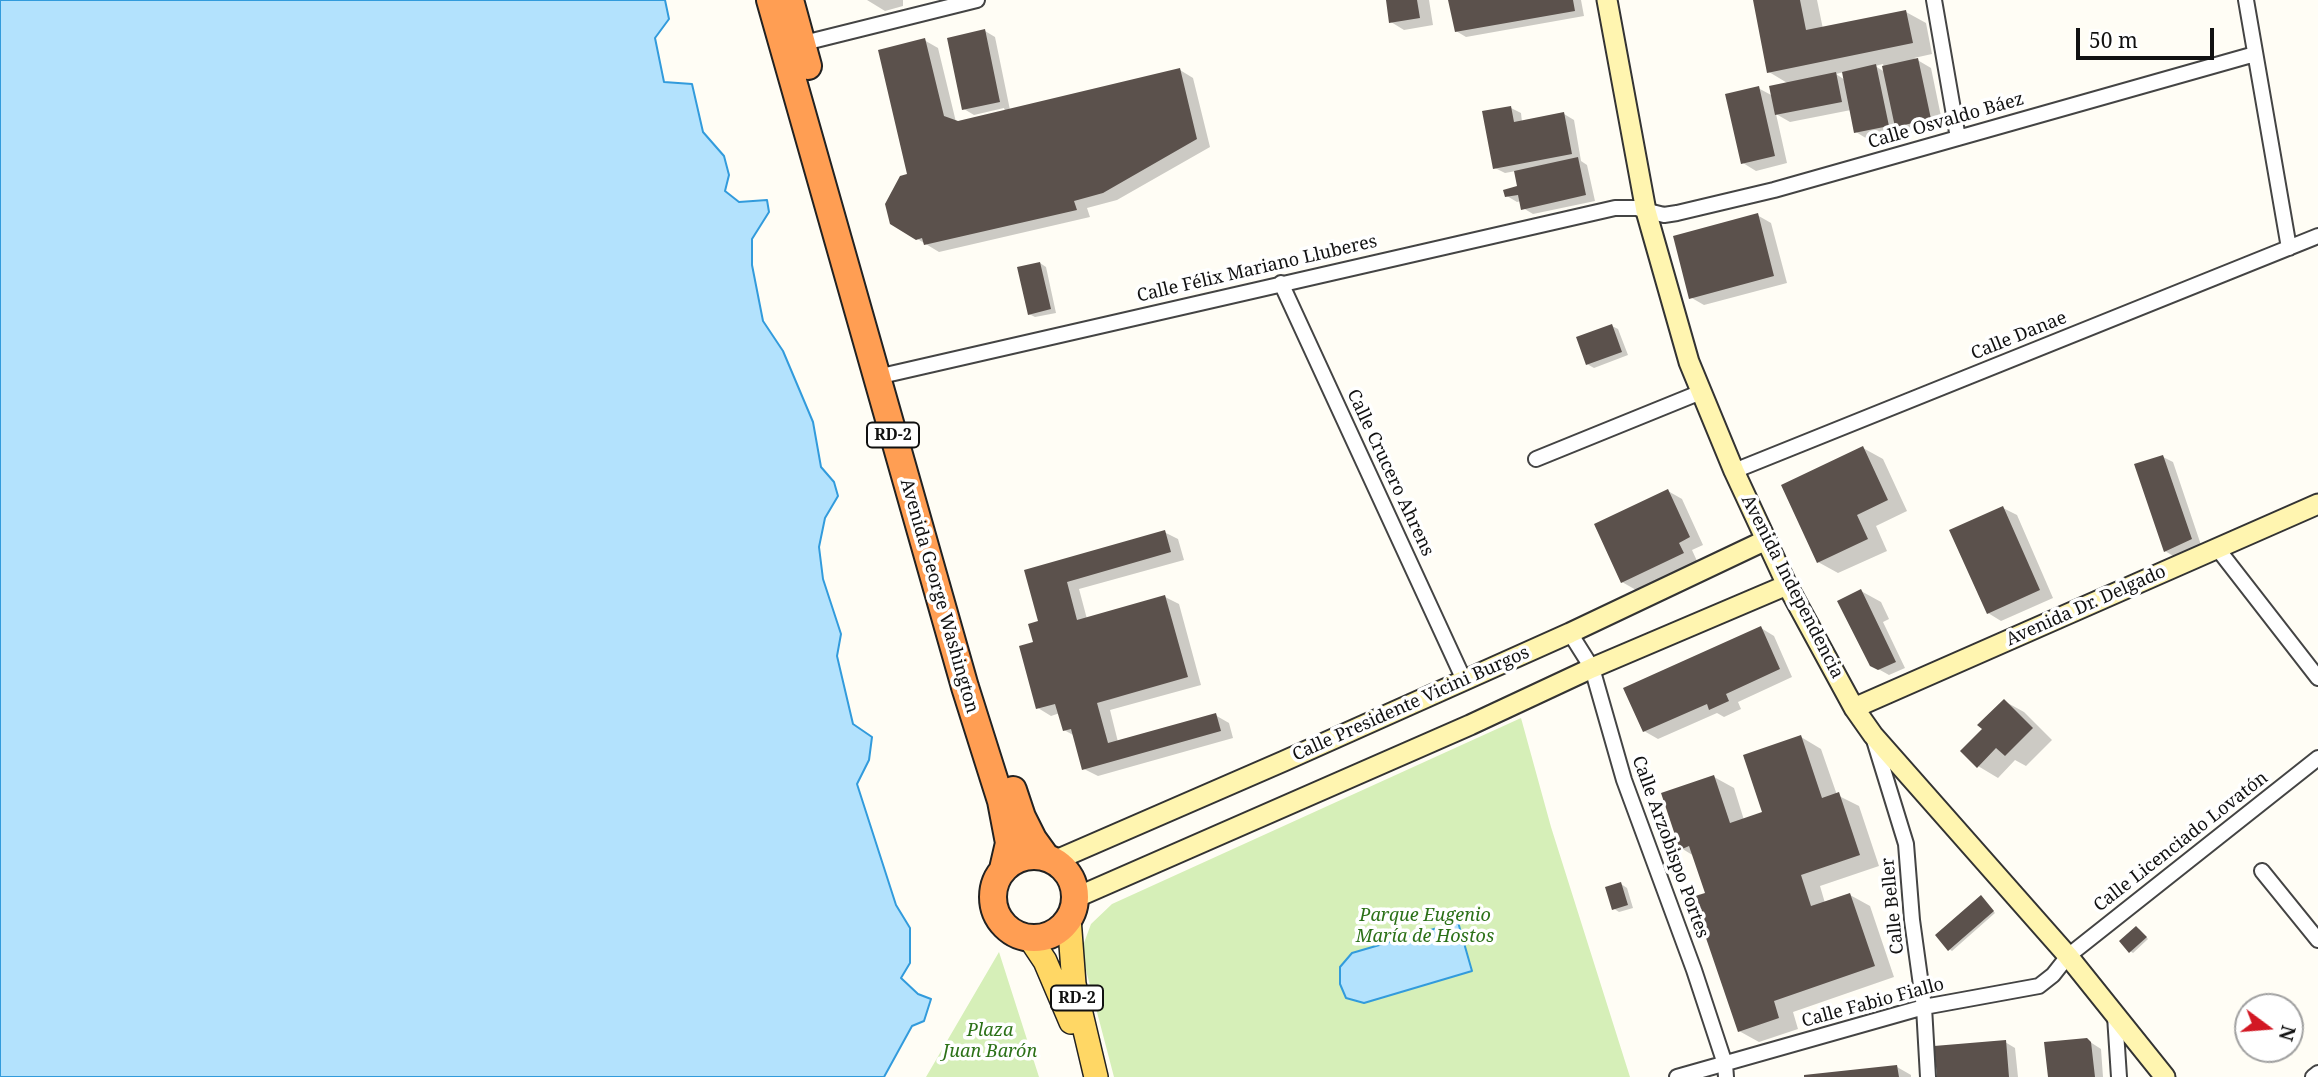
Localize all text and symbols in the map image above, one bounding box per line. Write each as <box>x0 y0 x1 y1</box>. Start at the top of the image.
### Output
scale bar <box>2080 14 2218 58</box>
text: 50 m <box>2089 26 2138 54</box>
street label: Calle Osvaldo Báez <box>1866 88 2026 154</box>
street label: Calle Félix Mariano Lluberes <box>1135 231 1379 307</box>
street label: Calle Danae <box>1968 307 2070 365</box>
street label: Calle Crucero Ahrens <box>1342 386 1438 560</box>
road number: RD-2 <box>867 422 919 448</box>
street label: Avenida George Washington <box>895 476 983 716</box>
street label: Avenida Independencia <box>1736 492 1848 682</box>
street label: Avenida Dr. Delgado <box>2003 561 2169 651</box>
street label: Calle Presidente Vicini Burgos <box>1289 642 1533 766</box>
street label: Calle Arzobispo Portes <box>1627 753 1713 941</box>
street label: Calle Licenciado Lovatón <box>2090 767 2272 917</box>
street label: Calle Beller <box>1877 856 1909 956</box>
park label: Parque Eugenio María de Hostos <box>1356 905 1494 948</box>
street label: Calle Fabio Fiallo <box>1799 974 1947 1032</box>
road number: RD-2 <box>1051 986 1103 1010</box>
north arrow <box>2234 993 2304 1063</box>
park label: Plaza Juan Barón <box>943 1020 1037 1062</box>
text: N <box>2273 1022 2302 1044</box>

